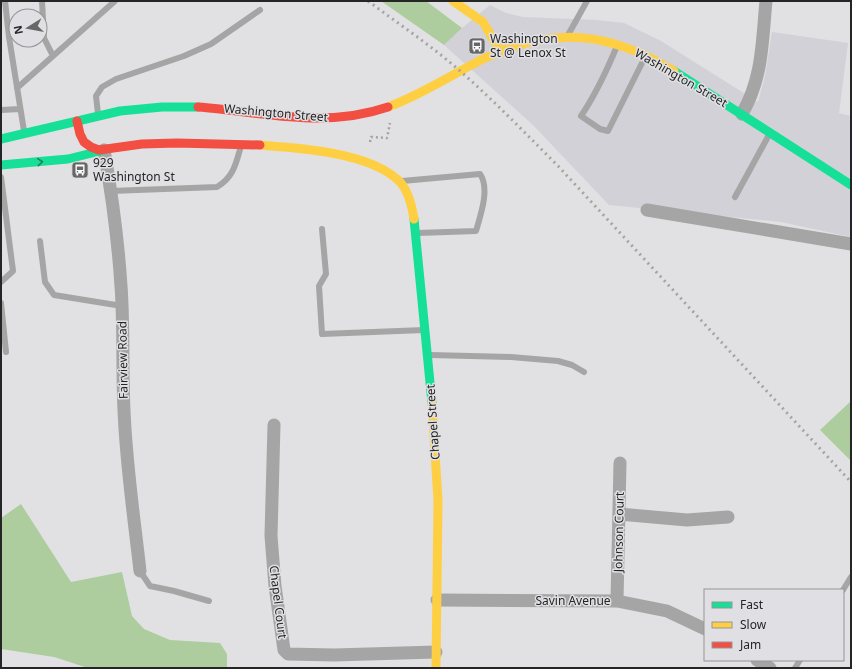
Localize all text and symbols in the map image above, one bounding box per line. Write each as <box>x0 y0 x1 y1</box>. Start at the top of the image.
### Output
north arrow <box>8 8 48 48</box>
text: N <box>9 24 26 36</box>
place label: Washington St @ Lenox St <box>490 30 566 61</box>
bus stop icon: Washington St @ Lenox St <box>467 36 487 56</box>
street label: Washington Street <box>632 44 731 111</box>
street label: Washington Street <box>223 99 329 126</box>
place label: 929 Washington St <box>93 154 175 185</box>
one-way arrow <box>37 158 43 167</box>
bus stop icon: 929 Washington St <box>70 160 90 180</box>
street label: Fairview Road <box>113 321 132 399</box>
street label: Chapel Street <box>421 383 444 460</box>
street label: Johnson Court <box>609 491 628 573</box>
street label: Chapel Court <box>266 564 292 640</box>
legend <box>704 589 844 661</box>
street label: Savin Avenue <box>535 592 611 609</box>
text: Fast <box>740 596 764 613</box>
text: Slow <box>740 616 767 633</box>
text: Jam <box>739 636 761 653</box>

